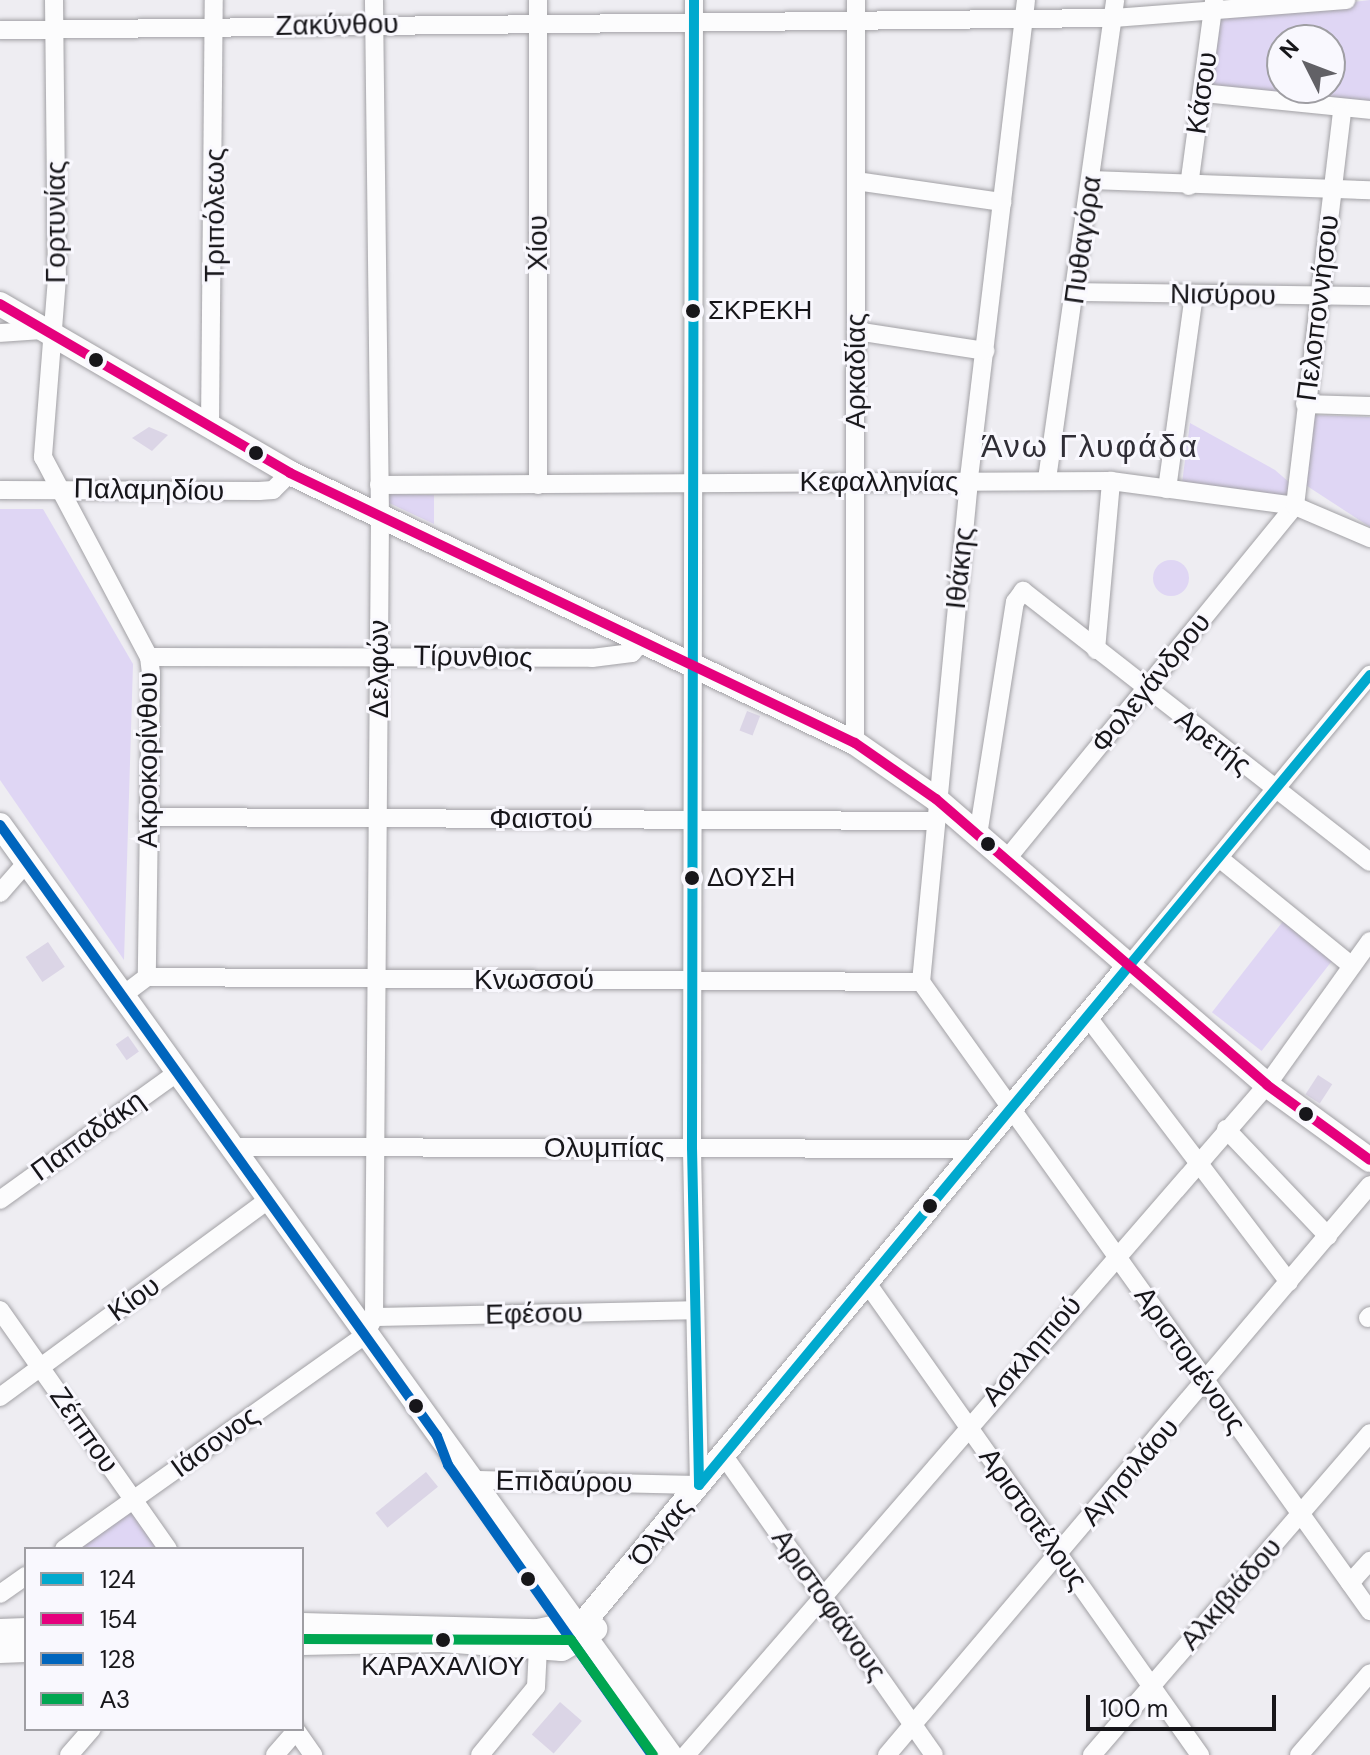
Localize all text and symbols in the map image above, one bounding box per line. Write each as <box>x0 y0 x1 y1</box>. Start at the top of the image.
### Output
street label: Ζακύνθου <box>275 7 399 43</box>
north arrow <box>1266 24 1346 104</box>
text: N <box>1273 33 1305 65</box>
street label: Κάσου <box>1180 50 1224 136</box>
street label: Τριπόλεως <box>198 148 232 282</box>
street label: Γορτυνίας <box>39 161 73 283</box>
street label: Πυθαγόρα <box>1057 174 1109 306</box>
street label: Πελοποννήσου <box>1290 213 1346 403</box>
street label: Χίου <box>521 215 555 271</box>
street label: Νισύρου <box>1170 277 1276 313</box>
place label: ΣΚΡΕΚΗ <box>708 295 812 327</box>
marker: ΣΚΡΕΚΗ <box>685 303 701 319</box>
street label: Αρκαδίας <box>839 313 873 429</box>
unlabelled marker <box>88 352 104 368</box>
district label: Άνω Γλυφάδα <box>981 427 1199 465</box>
unlabelled marker <box>248 445 264 461</box>
street label: Κεφαλληνίας <box>800 465 958 499</box>
street label: Παλαμηδίου <box>73 472 225 508</box>
street label: Ιθάκης <box>939 525 981 611</box>
street label: Φολεγάνδρου <box>1084 606 1218 760</box>
street label: Δελφών <box>362 620 396 718</box>
street label: Τίρυνθιος <box>413 639 533 675</box>
street label: Ακροκορίνθου <box>131 672 165 848</box>
street label: Αρετής <box>1168 702 1258 782</box>
street label: Φαιστού <box>489 802 593 836</box>
unlabelled marker <box>980 836 996 852</box>
place label: ΔΟΥΣΗ <box>707 862 795 894</box>
marker: ΔΟΥΣΗ <box>684 870 700 886</box>
street label: Κνωσσού <box>474 963 594 997</box>
street label: Παπαδάκη <box>25 1084 151 1188</box>
unlabelled marker <box>1298 1106 1314 1122</box>
street label: Ολυμπίας <box>544 1131 664 1165</box>
unlabelled marker <box>922 1198 938 1214</box>
street label: Κίου <box>102 1269 166 1329</box>
street label: Αριστομένους <box>1127 1280 1253 1440</box>
street label: Ασκληπιού <box>975 1289 1089 1413</box>
street label: Εφέσου <box>485 1296 583 1332</box>
street label: Ζέππου <box>43 1381 125 1479</box>
unlabelled marker <box>408 1398 424 1414</box>
street label: Ιάσονος <box>165 1399 265 1485</box>
street label: Αγησιλάου <box>1074 1411 1186 1533</box>
street label: Αριστοτέλους <box>972 1442 1094 1596</box>
street label: Επιδαύρου <box>495 1464 633 1500</box>
street label: Όλγας <box>623 1491 699 1573</box>
street label: Αριστοφάνους <box>764 1523 894 1687</box>
street label: Αλκιβιάδου <box>1173 1531 1289 1657</box>
legend <box>24 1547 304 1731</box>
text: 124 <box>100 1564 135 1595</box>
unlabelled marker <box>520 1571 536 1587</box>
text: 154 <box>100 1604 137 1635</box>
marker: ΚΑΡΑΧΑΛΙΟΥ <box>435 1632 451 1648</box>
text: 128 <box>100 1644 136 1675</box>
place label: ΚΑΡΑΧΑΛΙΟΥ <box>361 1651 525 1683</box>
scale bar <box>1090 1679 1280 1729</box>
text: Α3 <box>100 1684 130 1715</box>
text: 100 m <box>1100 1693 1168 1724</box>

